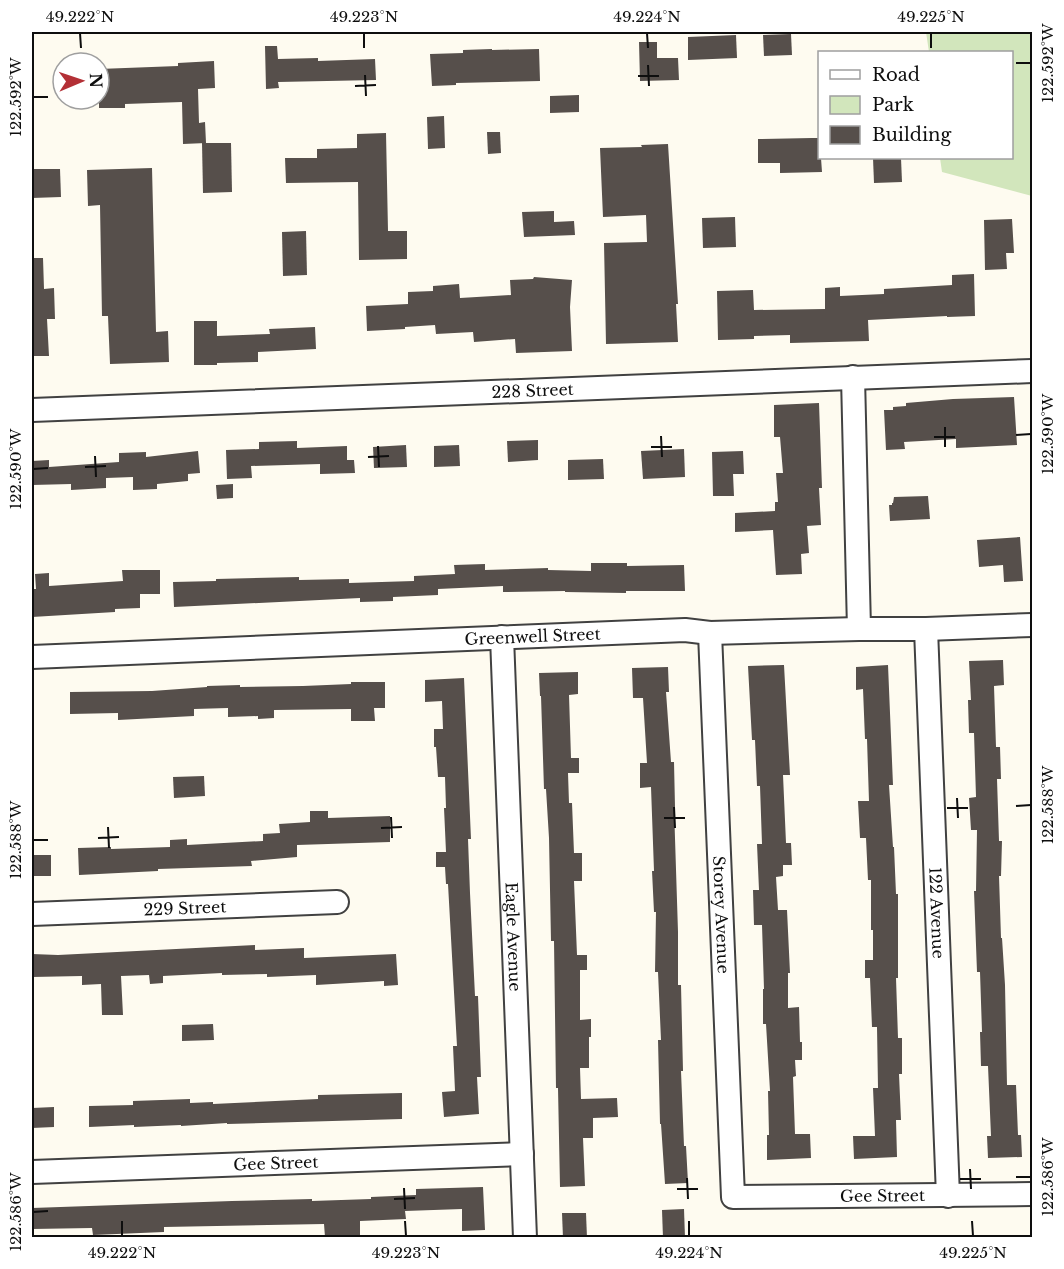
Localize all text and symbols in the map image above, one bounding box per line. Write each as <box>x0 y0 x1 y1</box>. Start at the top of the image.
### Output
text: 49.222°N <box>46 7 114 26</box>
text: 49.223°N <box>330 7 398 26</box>
text: 49.224°N <box>613 7 681 26</box>
text: 49.225°N <box>897 7 965 26</box>
text: 122.592°W <box>1038 23 1057 103</box>
north arrow <box>51 51 111 111</box>
legend <box>818 51 1013 159</box>
text: 122.592°W <box>6 57 25 137</box>
text: Road <box>872 64 920 86</box>
text: N <box>86 73 106 88</box>
text: Park <box>872 94 914 116</box>
text: Building <box>872 124 951 146</box>
street label: 228 Street <box>491 379 574 402</box>
text: 122.590°W <box>1038 393 1057 474</box>
text: 122.590°W <box>6 428 25 509</box>
street label: Greenwell Street <box>464 623 601 649</box>
text: 122.588°W <box>1038 765 1057 844</box>
text: 122.588°W <box>6 800 25 879</box>
street label: Storey Avenue <box>709 855 734 974</box>
street label: 122 Avenue <box>925 867 949 959</box>
street label: Eagle Avenue <box>501 882 526 992</box>
street label: 229 Street <box>143 896 227 920</box>
text: 122.586°W <box>1038 1137 1057 1217</box>
street label: Gee Street <box>233 1151 319 1175</box>
text: 122.586°W <box>6 1172 25 1252</box>
street label: Gee Street <box>840 1185 925 1206</box>
text: 49.222°N <box>88 1243 156 1262</box>
text: 49.223°N <box>372 1243 440 1262</box>
text: 49.224°N <box>655 1243 723 1262</box>
text: 49.225°N <box>939 1243 1007 1262</box>

